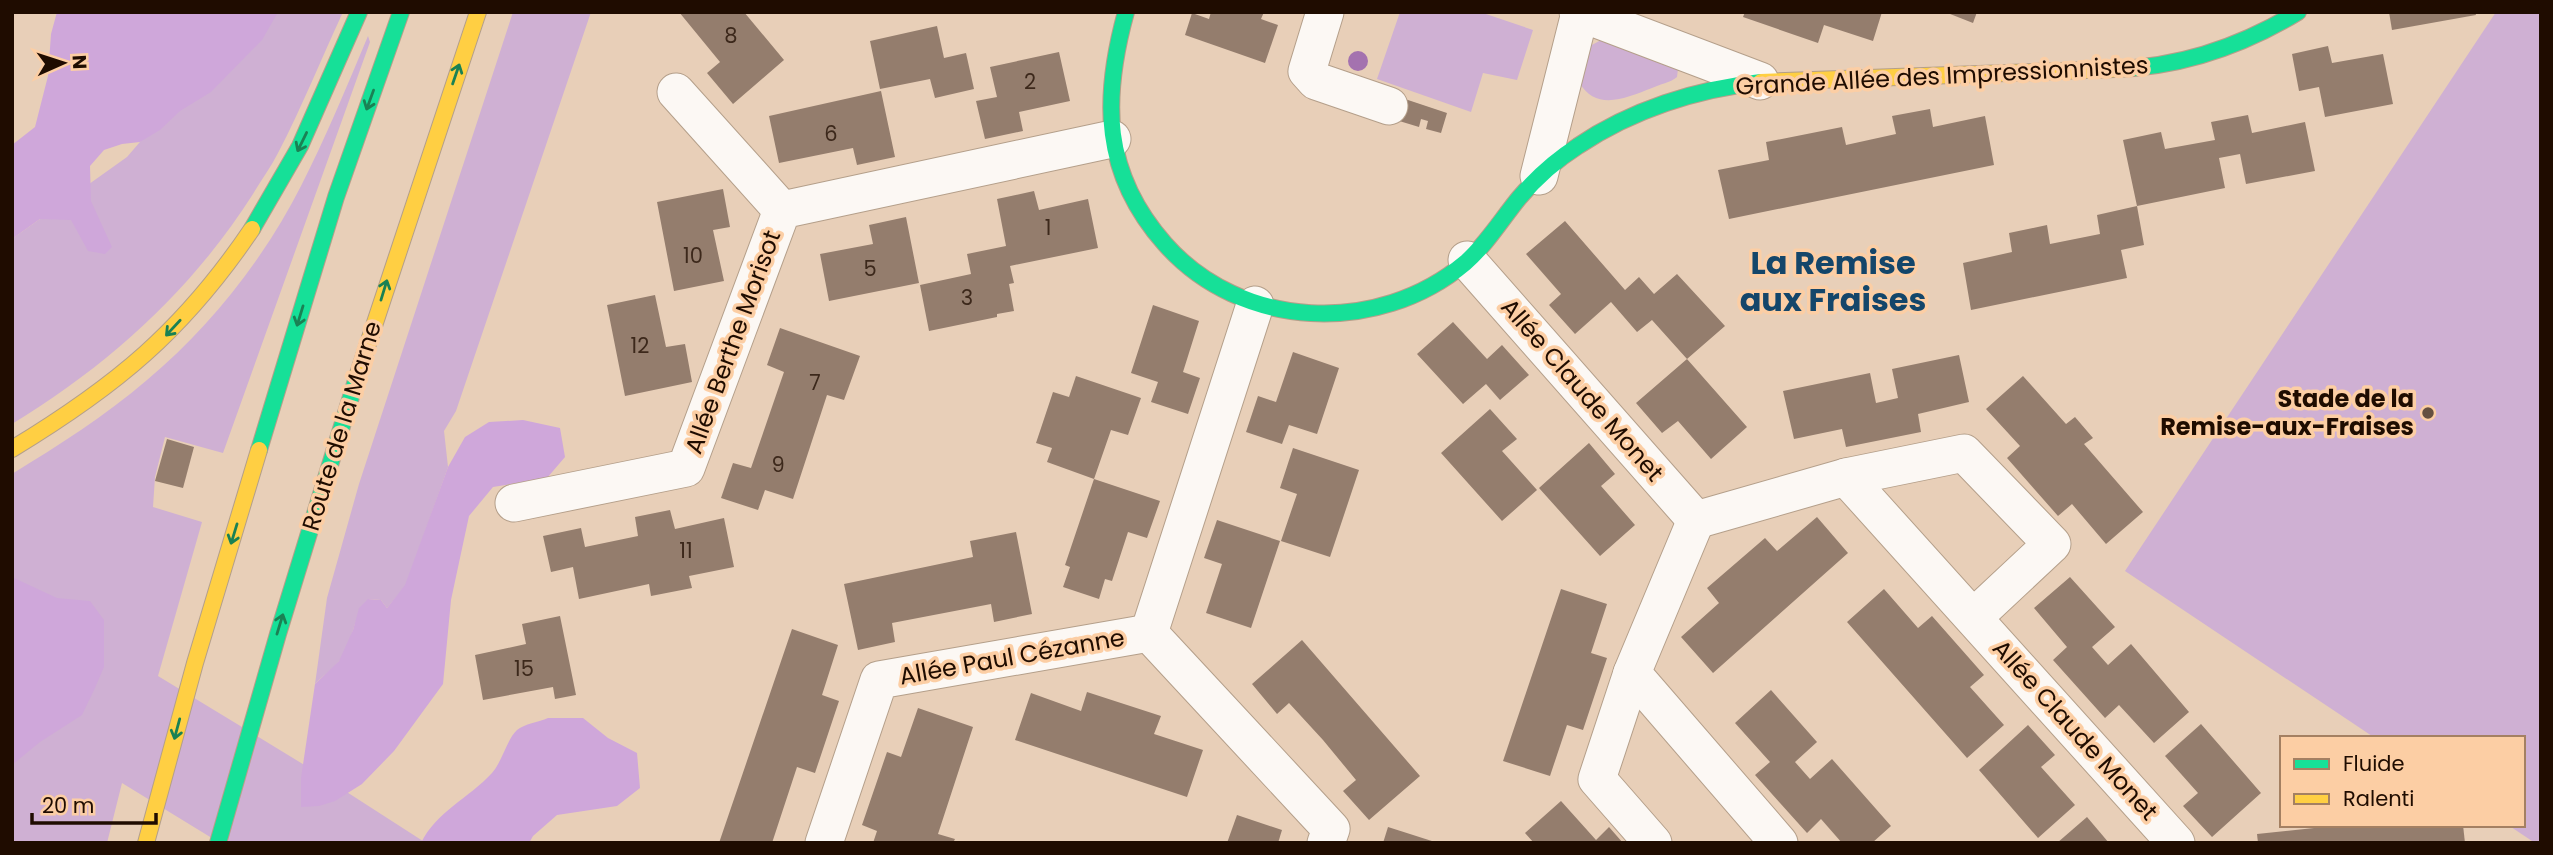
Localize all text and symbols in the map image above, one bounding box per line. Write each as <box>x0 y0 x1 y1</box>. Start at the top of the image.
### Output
house number: 8 <box>724 21 738 50</box>
north arrow <box>28 28 98 98</box>
street label: Grande Allée des Impressionnistes <box>1735 48 2149 103</box>
text: N <box>66 54 93 70</box>
one-way arrow <box>450 63 463 85</box>
house number: 2 <box>1024 67 1036 96</box>
one-way arrow <box>363 88 375 110</box>
house number: 6 <box>824 119 838 148</box>
one-way arrow <box>294 131 308 152</box>
house number: 1 <box>1045 213 1051 242</box>
street label: Allée Berthe Morisot <box>677 225 788 458</box>
district label: La Remise aux Fraises <box>1740 240 1926 322</box>
house number: 10 <box>683 241 703 270</box>
house number: 5 <box>863 254 877 283</box>
one-way arrow <box>379 279 391 301</box>
house number: 3 <box>961 283 973 312</box>
street label: Allée Claude Monet <box>1494 291 1671 488</box>
one-way arrow <box>292 305 305 327</box>
street label: Route de la Marne <box>294 317 389 535</box>
one-way arrow <box>165 319 182 336</box>
house number: 12 <box>631 331 649 360</box>
house number: 7 <box>809 368 821 397</box>
place label: Stade de la Remise-aux-Fraises <box>2160 382 2414 443</box>
marker: Stade de la Remise-aux-Fraises <box>2420 405 2436 421</box>
house number: 9 <box>771 450 785 479</box>
one-way arrow <box>227 523 240 545</box>
house number: 11 <box>679 536 693 565</box>
one-way arrow <box>275 613 288 635</box>
street label: Allée Paul Cézanne <box>897 620 1127 693</box>
street label: Allée Claude Monet <box>1985 632 2165 827</box>
house number: 15 <box>514 654 534 683</box>
one-way arrow <box>170 718 183 740</box>
legend <box>2280 736 2525 827</box>
text: Fluide <box>2343 749 2405 778</box>
scale bar <box>32 782 156 826</box>
text: Ralenti <box>2343 784 2414 813</box>
text: 20 m <box>42 791 95 820</box>

